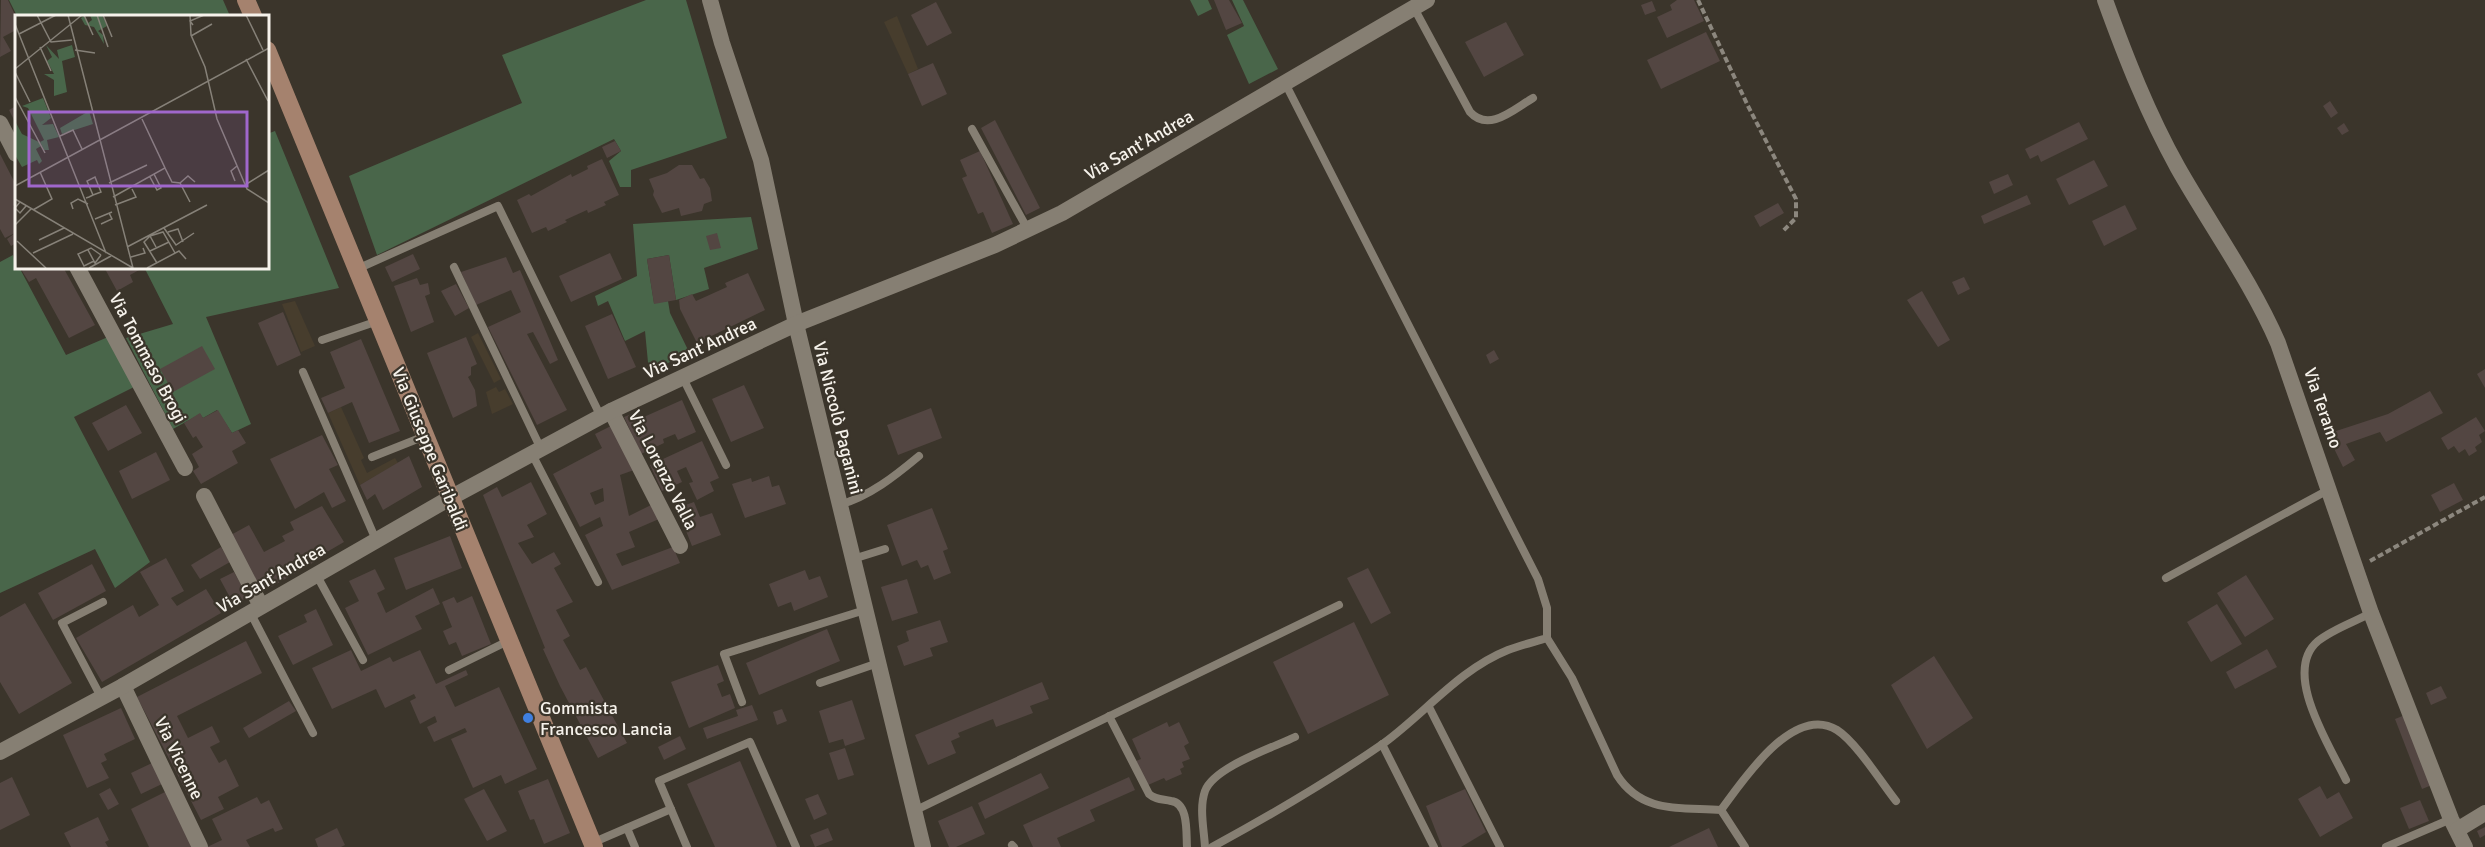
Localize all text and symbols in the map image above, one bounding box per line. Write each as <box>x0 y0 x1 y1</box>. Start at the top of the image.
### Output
inset map <box>15 15 268 268</box>
street label: Via Sant'Andrea <box>1081 105 1197 185</box>
street label: Via Tommaso Brogi <box>104 289 192 427</box>
street label: Via Sant'Andrea <box>640 312 760 384</box>
street label: Via Niccolò Paganini <box>808 339 868 497</box>
street label: Via Giuseppe Garibaldi <box>387 364 473 534</box>
street label: Via Teramo <box>2299 365 2347 451</box>
street label: Via Lorenzo Valla <box>623 407 703 533</box>
street label: Via Sant'Andrea <box>213 538 329 618</box>
place label: Gommista Francesco Lancia <box>540 697 672 740</box>
marker: Gommista Francesco Lancia <box>521 711 535 725</box>
street label: Via Vicenne <box>149 713 209 803</box>

